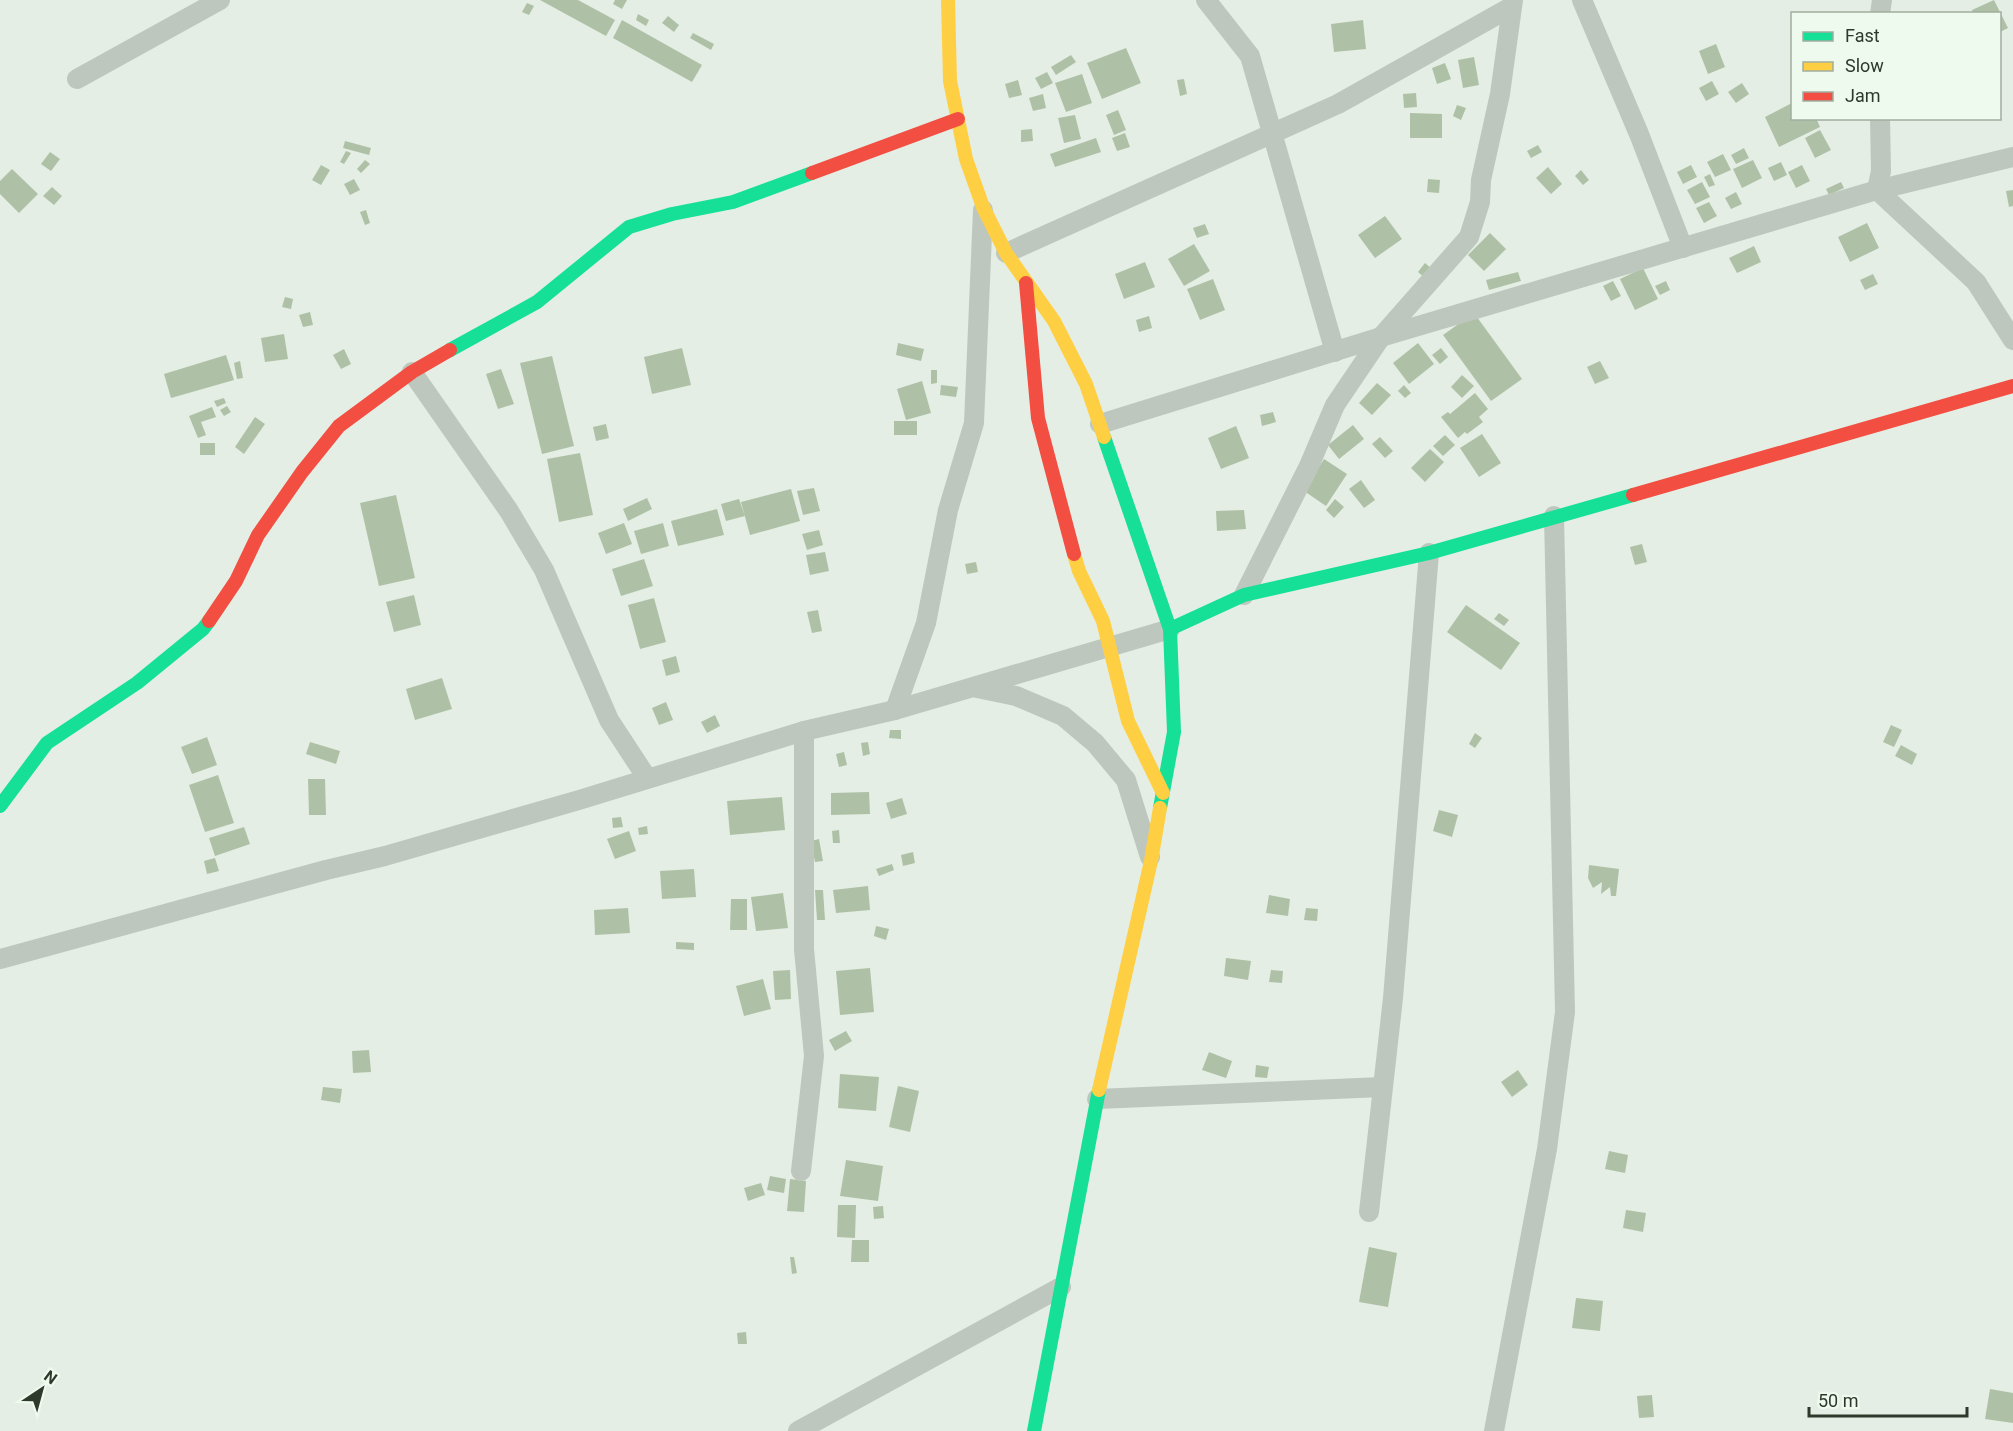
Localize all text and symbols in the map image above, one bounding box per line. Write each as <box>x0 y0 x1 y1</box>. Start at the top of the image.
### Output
legend <box>1791 12 2001 120</box>
text: Fast <box>1845 25 1880 46</box>
text: Slow <box>1845 55 1884 76</box>
text: Jam <box>1845 85 1881 106</box>
north arrow <box>12 1359 72 1419</box>
text: N <box>40 1366 61 1388</box>
scale bar <box>1809 1380 1966 1418</box>
text: 50 m <box>1818 1390 1858 1411</box>

